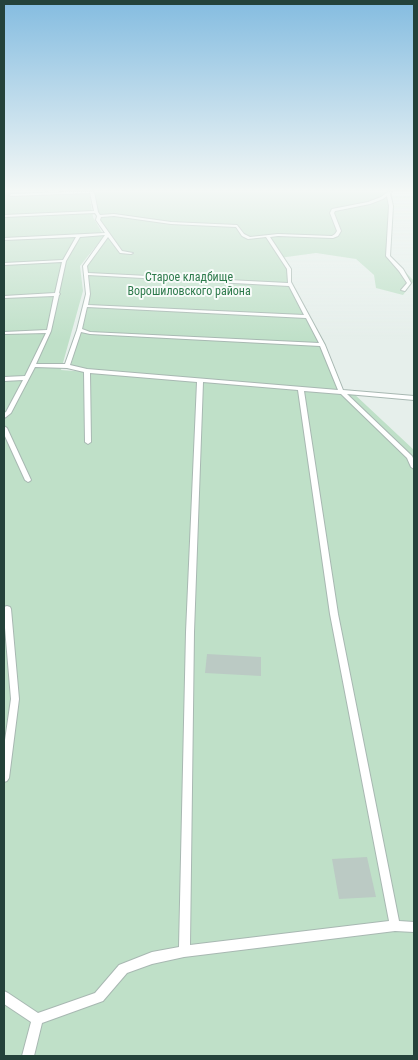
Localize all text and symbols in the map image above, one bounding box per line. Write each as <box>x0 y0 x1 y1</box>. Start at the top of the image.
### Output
park label: Старое кладбище Ворошиловского района <box>127 271 251 299</box>

